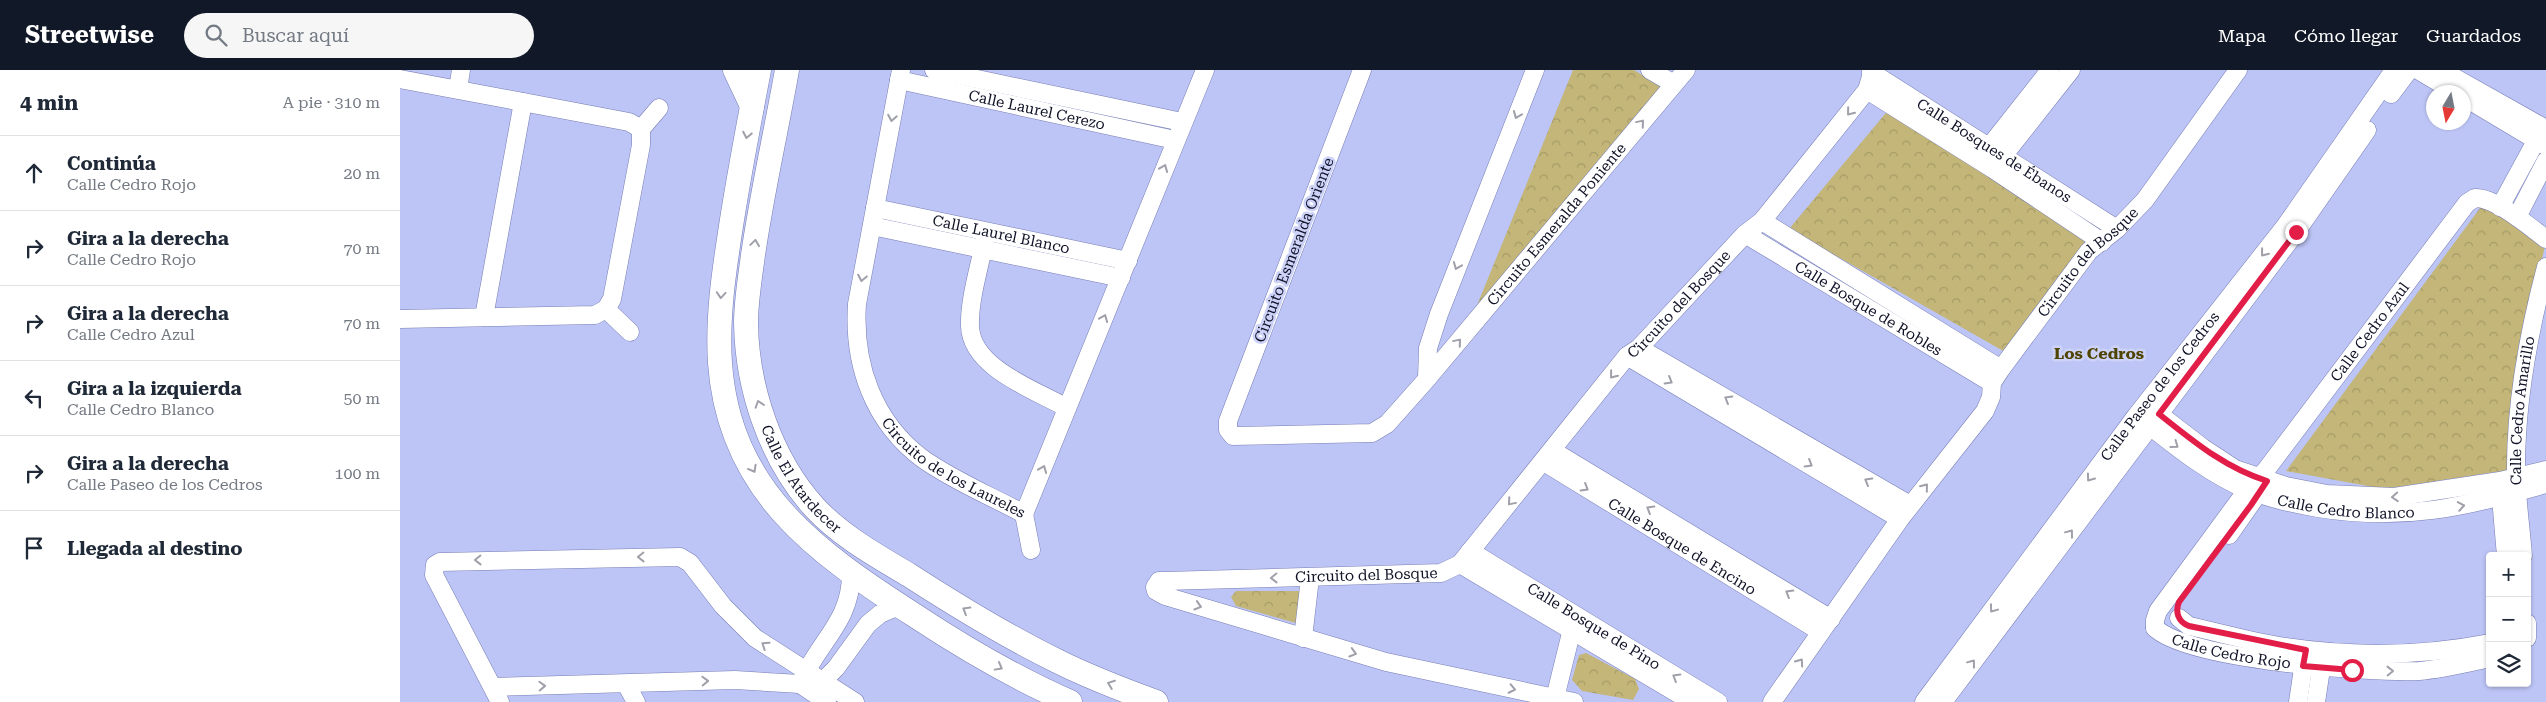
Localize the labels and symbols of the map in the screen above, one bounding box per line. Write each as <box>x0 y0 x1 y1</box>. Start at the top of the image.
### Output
north arrow <box>2426 85 2471 130</box>
street label: Calle Laurel Cerezo <box>967 86 1107 134</box>
street label: Calle Bosques de Ébanos <box>1913 95 2075 206</box>
one-way arrow <box>1846 106 1855 115</box>
one-way arrow <box>1513 110 1524 119</box>
one-way arrow <box>887 114 897 122</box>
one-way arrow <box>1636 120 1645 129</box>
one-way arrow <box>742 131 752 139</box>
street label: Circuito Esmeralda Poniente <box>1483 139 1630 309</box>
street label: Circuito Esmeralda Oriente <box>1250 155 1338 345</box>
one-way arrow <box>1159 164 1169 172</box>
street label: Circuito del Bosque <box>2034 203 2142 321</box>
street label: Calle Laurel Blanco <box>931 211 1072 258</box>
route end <box>2285 221 2308 244</box>
one-way arrow <box>749 239 760 247</box>
street label: Circuito del Bosque <box>1624 246 1734 362</box>
one-way arrow <box>2262 247 2270 256</box>
street label: Calle Bosque de Robles <box>1792 257 1945 360</box>
one-way arrow <box>1453 261 1464 270</box>
one-way arrow <box>857 273 867 282</box>
street label: Calle Cedro Azul <box>2327 278 2413 385</box>
one-way arrow <box>716 292 727 300</box>
street label: Calle Paseo de los Cedros <box>2097 308 2223 465</box>
one-way arrow <box>1098 315 1108 323</box>
street label: Calle Cedro Amarillo <box>2507 335 2539 486</box>
one-way arrow <box>1452 338 1461 347</box>
district label: Los Cedros <box>2054 344 2144 363</box>
one-way arrow <box>1610 369 1619 379</box>
one-way arrow <box>1664 375 1673 385</box>
one-way arrow <box>1724 396 1733 406</box>
one-way arrow <box>754 400 764 408</box>
street label: Circuito de los Laureles <box>878 414 1028 522</box>
street label: Calle El Atardecer <box>757 422 845 537</box>
one-way arrow <box>2169 439 2179 448</box>
one-way arrow <box>1803 458 1812 468</box>
one-way arrow <box>746 464 756 473</box>
one-way arrow <box>1036 465 1047 474</box>
one-way arrow <box>2087 472 2096 482</box>
one-way arrow <box>1865 477 1874 487</box>
one-way arrow <box>1580 481 1589 491</box>
one-way arrow <box>1919 484 1927 493</box>
street label: Calle Cedro Blanco <box>2275 491 2415 522</box>
one-way arrow <box>2391 491 2399 502</box>
street label: Calle Bosque de Encino <box>1605 494 1760 599</box>
one-way arrow <box>1508 496 1517 505</box>
one-way arrow <box>2457 501 2466 511</box>
one-way arrow <box>1646 506 1655 516</box>
one-way arrow <box>2064 530 2072 539</box>
one-way arrow <box>637 552 644 562</box>
one-way arrow <box>474 555 482 565</box>
street label: Circuito del Bosque <box>1295 564 1438 586</box>
one-way arrow <box>1270 573 1278 584</box>
street label: Calle Bosque de Pino <box>1524 579 1664 674</box>
one-way arrow <box>1785 590 1794 600</box>
one-way arrow <box>1193 600 1201 610</box>
one-way arrow <box>1991 603 1999 612</box>
one-way arrow <box>963 607 972 617</box>
street label: Calle Cedro Rojo <box>2169 630 2292 672</box>
one-way arrow <box>761 642 771 651</box>
one-way arrow <box>1349 647 1357 657</box>
one-way arrow <box>1794 658 1803 668</box>
one-way arrow <box>1966 659 1975 669</box>
route start <box>2341 659 2364 682</box>
one-way arrow <box>994 661 1003 671</box>
one-way arrow <box>2386 666 2394 676</box>
one-way arrow <box>1672 673 1681 683</box>
one-way arrow <box>701 676 709 687</box>
one-way arrow <box>1107 680 1116 690</box>
one-way arrow <box>538 681 546 691</box>
one-way arrow <box>1507 683 1516 694</box>

